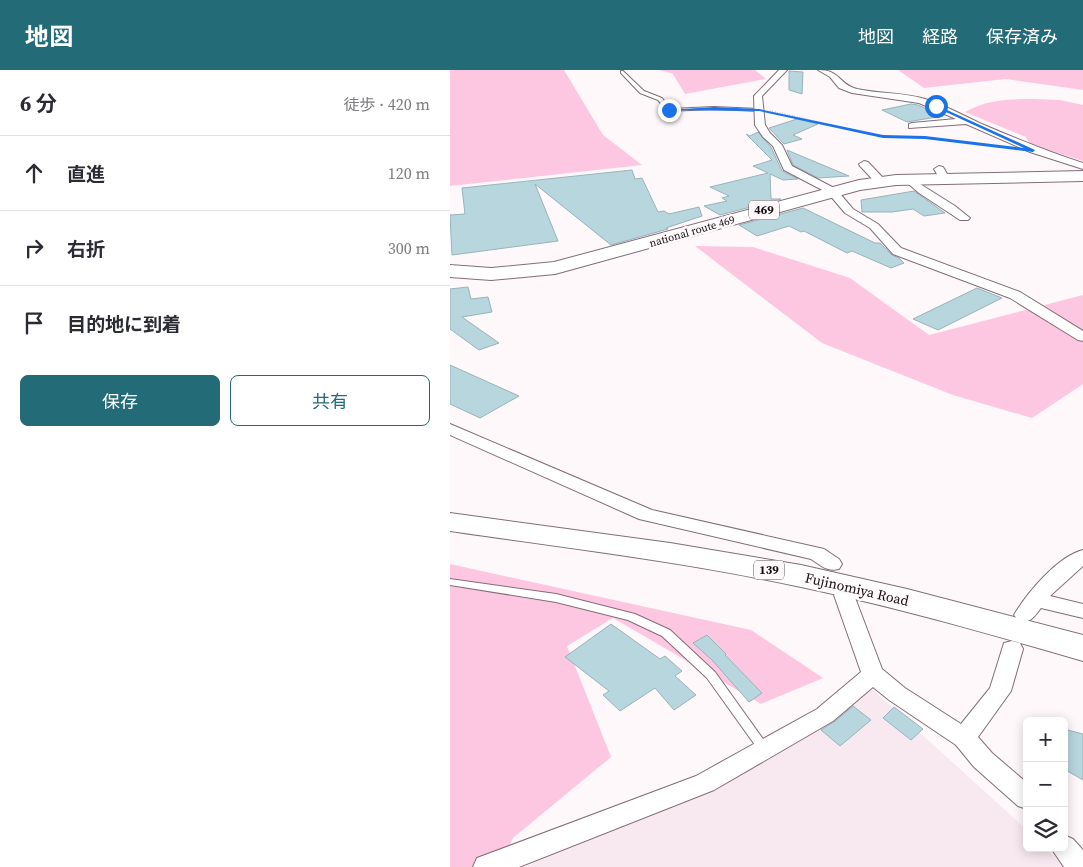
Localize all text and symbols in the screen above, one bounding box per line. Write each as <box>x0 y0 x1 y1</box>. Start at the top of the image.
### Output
text: 地図 <box>25 20 73 53</box>
text: 地図 <box>858 24 894 49</box>
text: 経路 <box>922 24 958 49</box>
text: 保存済み <box>986 24 1058 49</box>
text: 6 分 <box>20 89 57 118</box>
text: 徒歩 · 420 m <box>344 93 430 115</box>
route start <box>925 95 948 118</box>
route end <box>658 99 681 122</box>
icon: ahead <box>20 159 48 187</box>
text: 直進 <box>67 161 105 187</box>
text: 120 m <box>388 162 430 184</box>
road number: 469 <box>749 200 779 220</box>
street label: national route 469 <box>648 212 737 251</box>
icon: right <box>20 234 48 262</box>
text: 右折 <box>67 236 105 262</box>
text: 300 m <box>388 237 430 259</box>
icon: arrive <box>20 309 48 337</box>
text: 目的地に到着 <box>67 311 181 337</box>
button: 保存 <box>20 375 220 426</box>
button: 共有 <box>230 375 430 426</box>
road number: 139 <box>754 560 784 580</box>
street label: Fujinomiya Road <box>803 567 911 611</box>
map controls <box>1023 717 1068 852</box>
button: + <box>1023 717 1068 762</box>
button: − <box>1023 762 1068 807</box>
button: layers <box>1023 807 1068 852</box>

